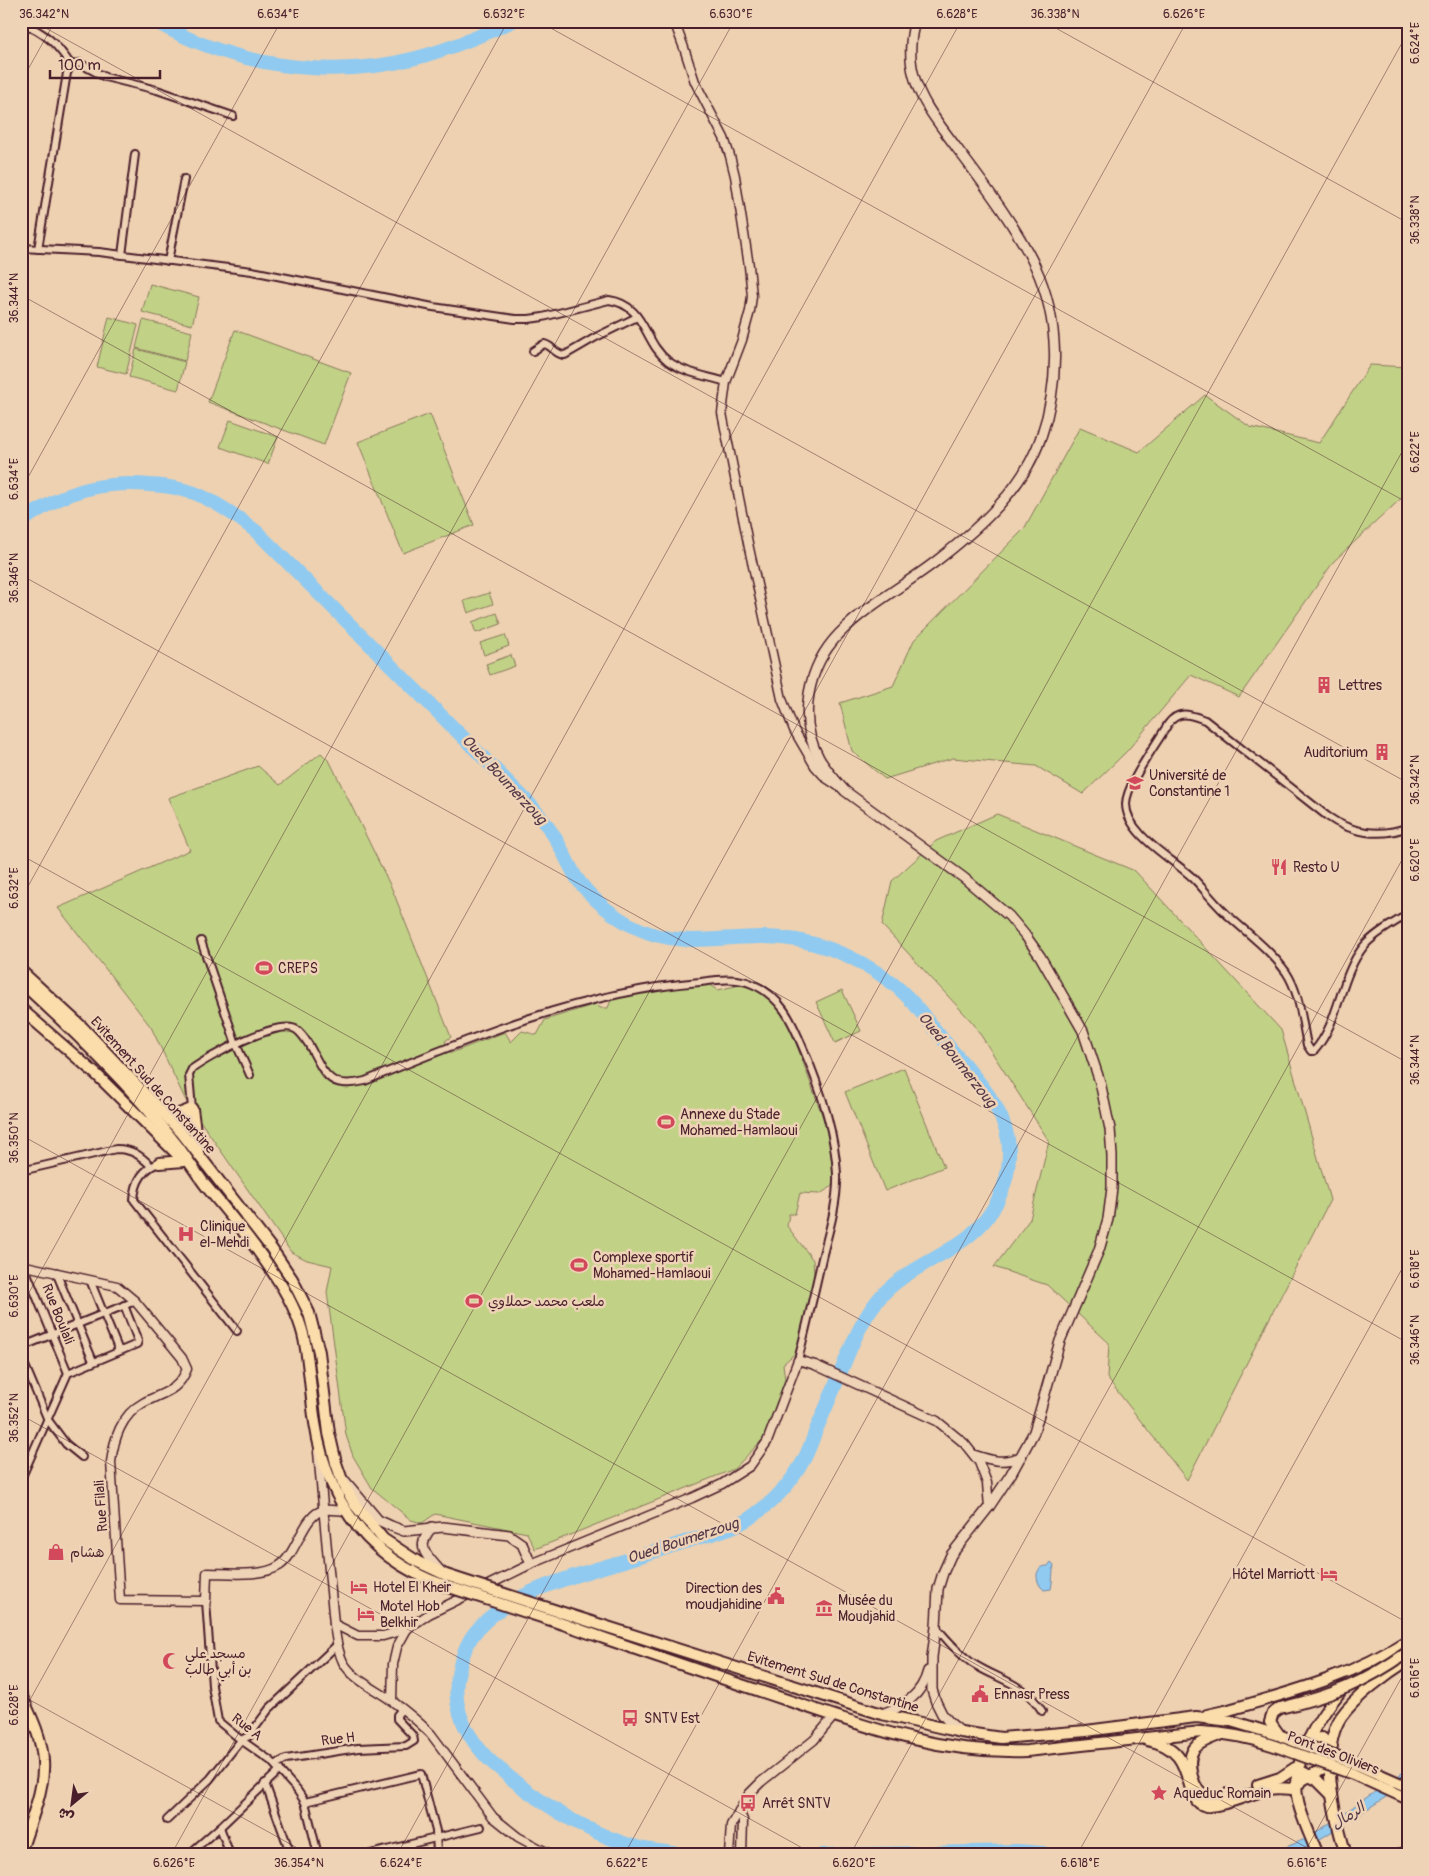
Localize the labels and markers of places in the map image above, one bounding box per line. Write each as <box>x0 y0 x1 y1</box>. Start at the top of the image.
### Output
building icon: Lettres <box>1314 675 1334 695</box>
place label: Lettres <box>1338 677 1383 694</box>
building icon: Auditorium <box>1372 742 1392 762</box>
place label: Auditorium <box>1303 744 1368 761</box>
place label: Université de Constantine 1 <box>1149 767 1230 800</box>
school or university icon: Université de Constantine 1 <box>1125 773 1145 793</box>
restaurant icon: Resto U <box>1269 857 1289 877</box>
place label: Resto U <box>1293 859 1340 876</box>
sports icon: CREPS <box>254 958 274 978</box>
place label: CREPS <box>278 960 318 977</box>
place label: Annexe du Stade Mohamed-Hamlaoui <box>680 1106 798 1139</box>
sports icon: Annexe du Stade Mohamed-Hamlaoui <box>656 1112 676 1132</box>
place label: Clinique el-Mehdi <box>200 1218 250 1251</box>
hospital icon: Clinique el-Mehdi <box>176 1224 196 1244</box>
place label: Complexe sportif Mohamed-Hamlaoui <box>593 1249 711 1282</box>
sports icon: Complexe sportif Mohamed-Hamlaoui <box>569 1255 589 1275</box>
sports icon: ملعب محمد حملاوي <box>464 1291 484 1311</box>
place label: ملعب محمد حملاوي <box>488 1293 605 1312</box>
shop icon: هشام <box>46 1542 66 1562</box>
place label: هشام <box>70 1544 104 1563</box>
hotel icon: Hôtel Marriott <box>1319 1564 1339 1584</box>
place label: Hôtel Marriott <box>1232 1566 1315 1583</box>
hotel icon: Hotel El Kheir <box>349 1577 369 1597</box>
place label: Hotel El Kheir <box>373 1579 451 1596</box>
place label: Direction des moudjahidine <box>685 1580 763 1613</box>
public building icon: Direction des moudjahidine <box>766 1586 786 1606</box>
place label: Musée du Moudjahid <box>838 1592 895 1625</box>
place label: Motel Hob Belkhir <box>380 1598 440 1631</box>
museum icon: Musée du Moudjahid <box>814 1598 834 1618</box>
hotel icon: Motel Hob Belkhir <box>356 1604 376 1624</box>
place label: مسجد علي بن أبي طالب <box>185 1645 252 1682</box>
mosque icon: مسجد علي بن أبي طالب <box>161 1651 181 1671</box>
public building icon: Ennasr Press <box>970 1684 990 1704</box>
place label: Ennasr Press <box>994 1686 1070 1703</box>
bus stop icon: SNTV Est <box>620 1708 640 1728</box>
place label: SNTV Est <box>644 1710 700 1727</box>
place icon: Aqueduc Romain <box>1149 1783 1169 1803</box>
place label: Aqueduc Romain <box>1173 1785 1271 1802</box>
bus stop icon: Arrêt SNTV <box>738 1793 758 1813</box>
place label: Arrêt SNTV <box>762 1795 831 1812</box>

